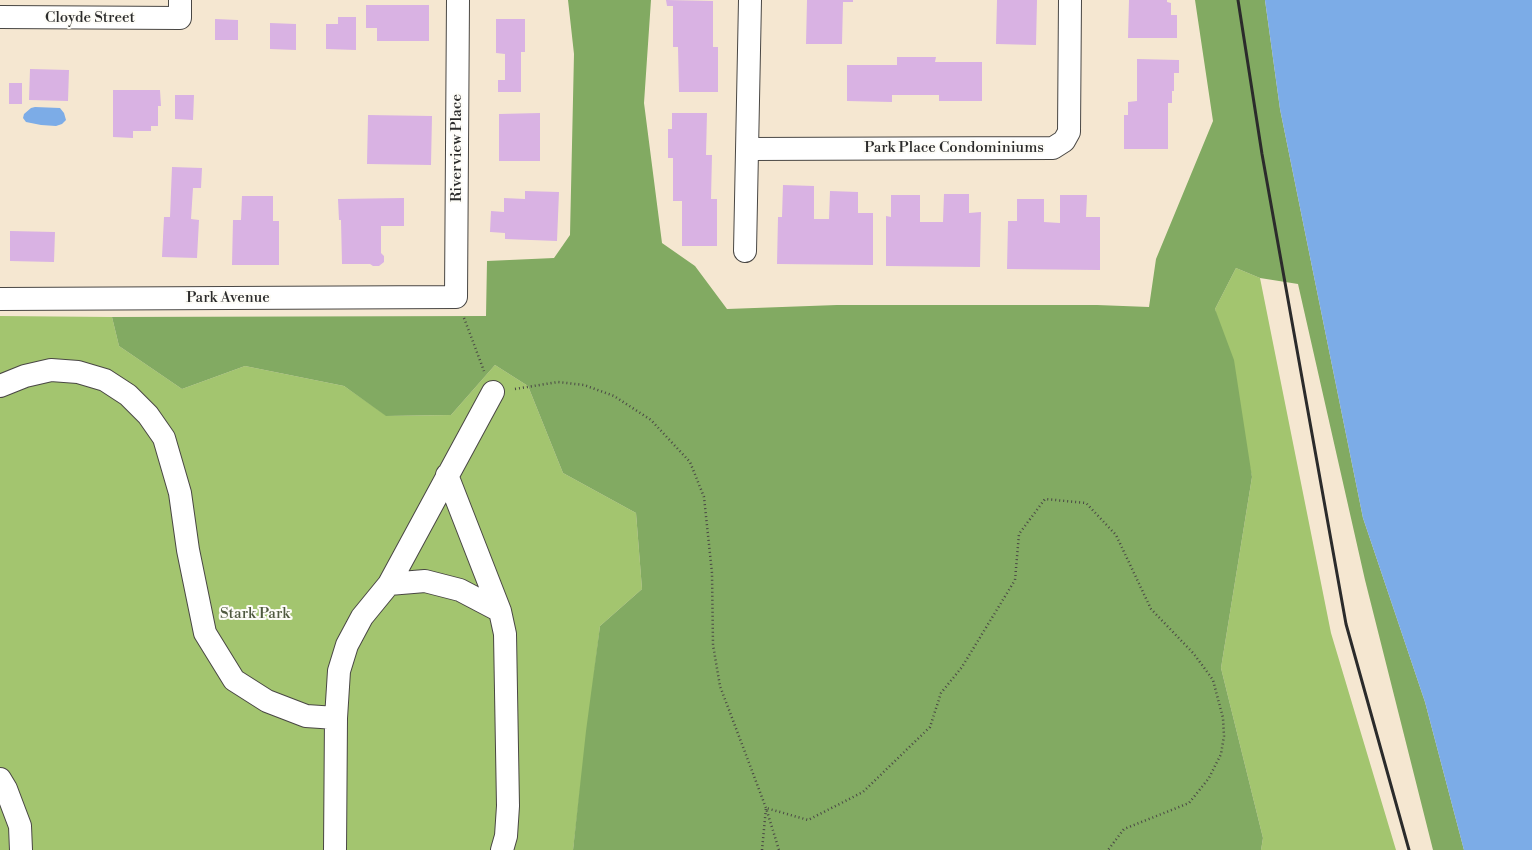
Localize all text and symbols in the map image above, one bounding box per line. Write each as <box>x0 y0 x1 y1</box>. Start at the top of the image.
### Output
street label: Cloyde Street <box>45 9 135 27</box>
street label: Riverview Place <box>448 94 466 202</box>
street label: Park Place Condominiums <box>864 139 1044 157</box>
street label: Park Avenue <box>186 289 270 307</box>
park label: Stark Park <box>220 605 290 623</box>

